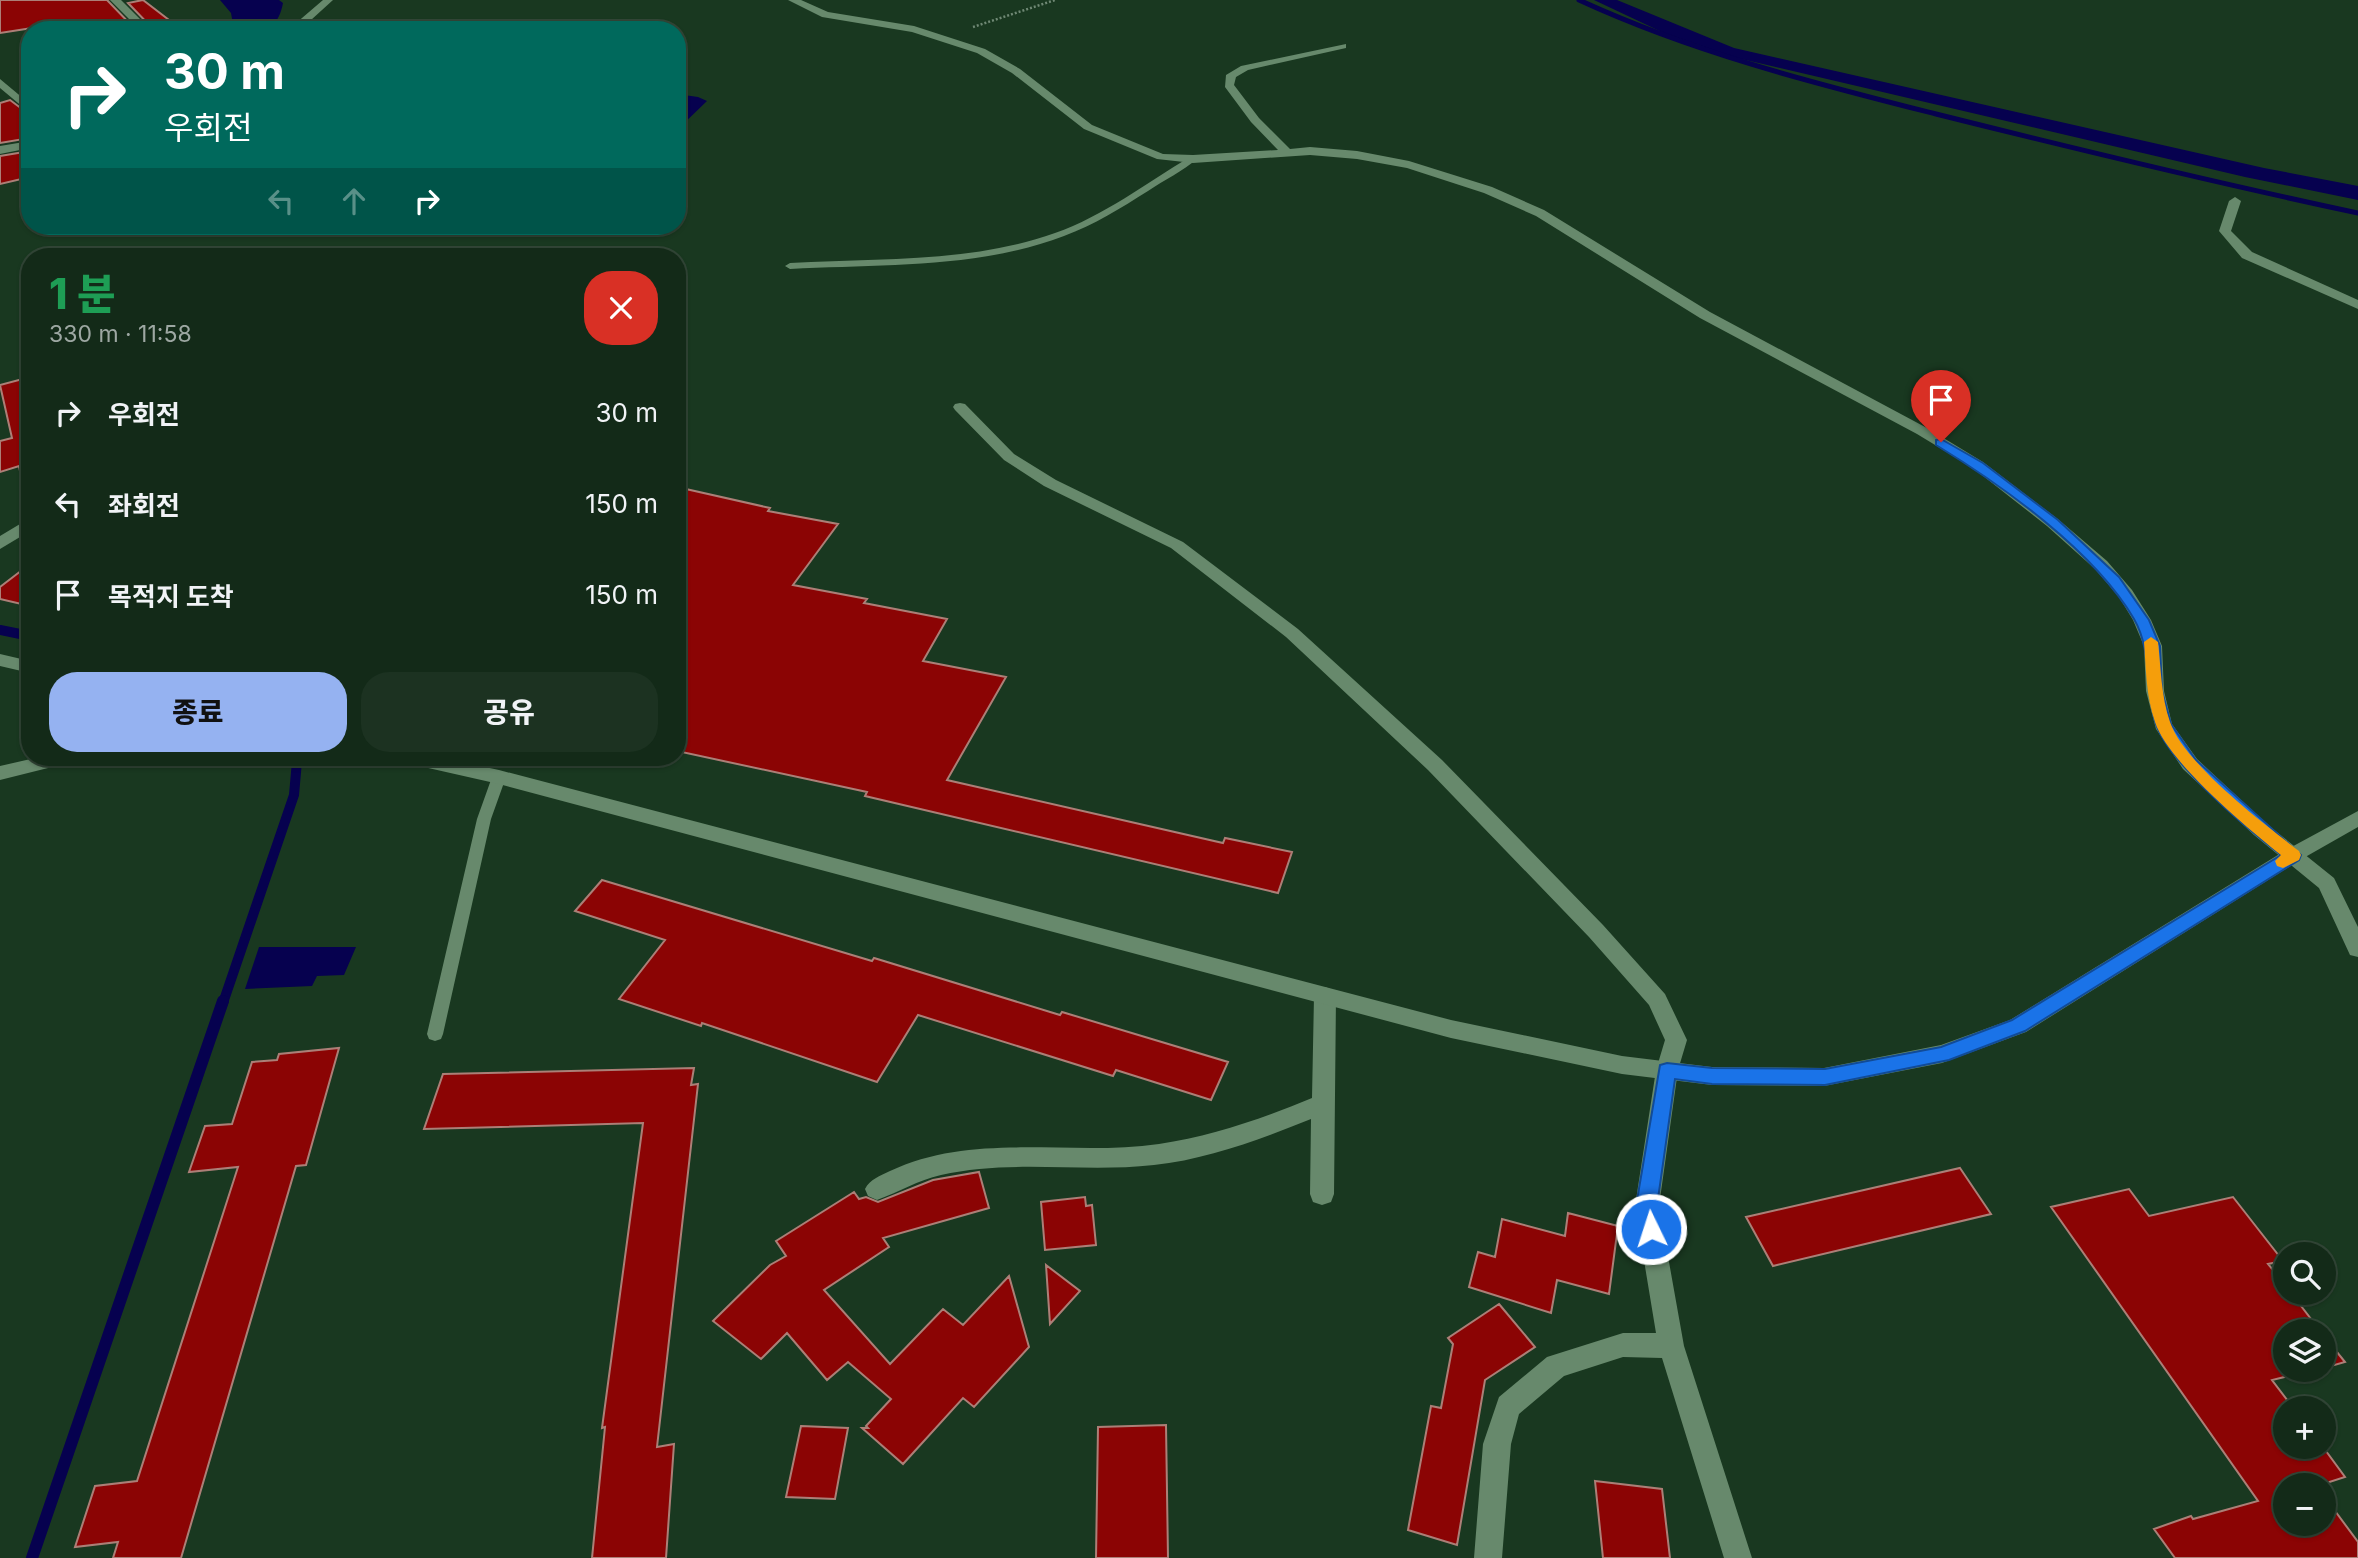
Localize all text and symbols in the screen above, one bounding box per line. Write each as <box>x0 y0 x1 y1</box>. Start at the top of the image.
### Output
text: 30 m <box>164 42 285 101</box>
icon: right <box>49 49 140 140</box>
text: 우회전 <box>164 108 252 147</box>
icon: left <box>262 182 300 220</box>
icon: ahead <box>335 182 373 220</box>
icon: right <box>408 182 446 220</box>
text: 1 분 <box>49 268 115 319</box>
button: close <box>584 271 658 345</box>
text: 330 m · 11:58 <box>49 320 192 348</box>
pin <box>1911 370 1971 442</box>
icon: arrive <box>1922 381 1960 419</box>
icon: right <box>49 394 87 432</box>
text: 30 m <box>595 397 658 428</box>
text: 우회전 <box>108 399 180 430</box>
icon: left <box>49 485 87 523</box>
text: 150 m <box>585 488 658 519</box>
text: 좌회전 <box>108 490 180 521</box>
icon: arrive <box>49 576 87 614</box>
text: 150 m <box>585 579 658 610</box>
text: 목적지 도착 <box>108 581 234 612</box>
button: 종료 <box>49 672 347 752</box>
button: 공유 <box>361 672 658 752</box>
position arrow <box>1614 1192 1688 1266</box>
map controls <box>2273 1242 2336 1536</box>
button: search <box>2273 1242 2336 1305</box>
button: layers <box>2273 1319 2336 1382</box>
button: + <box>2273 1396 2336 1459</box>
button: − <box>2273 1473 2336 1536</box>

